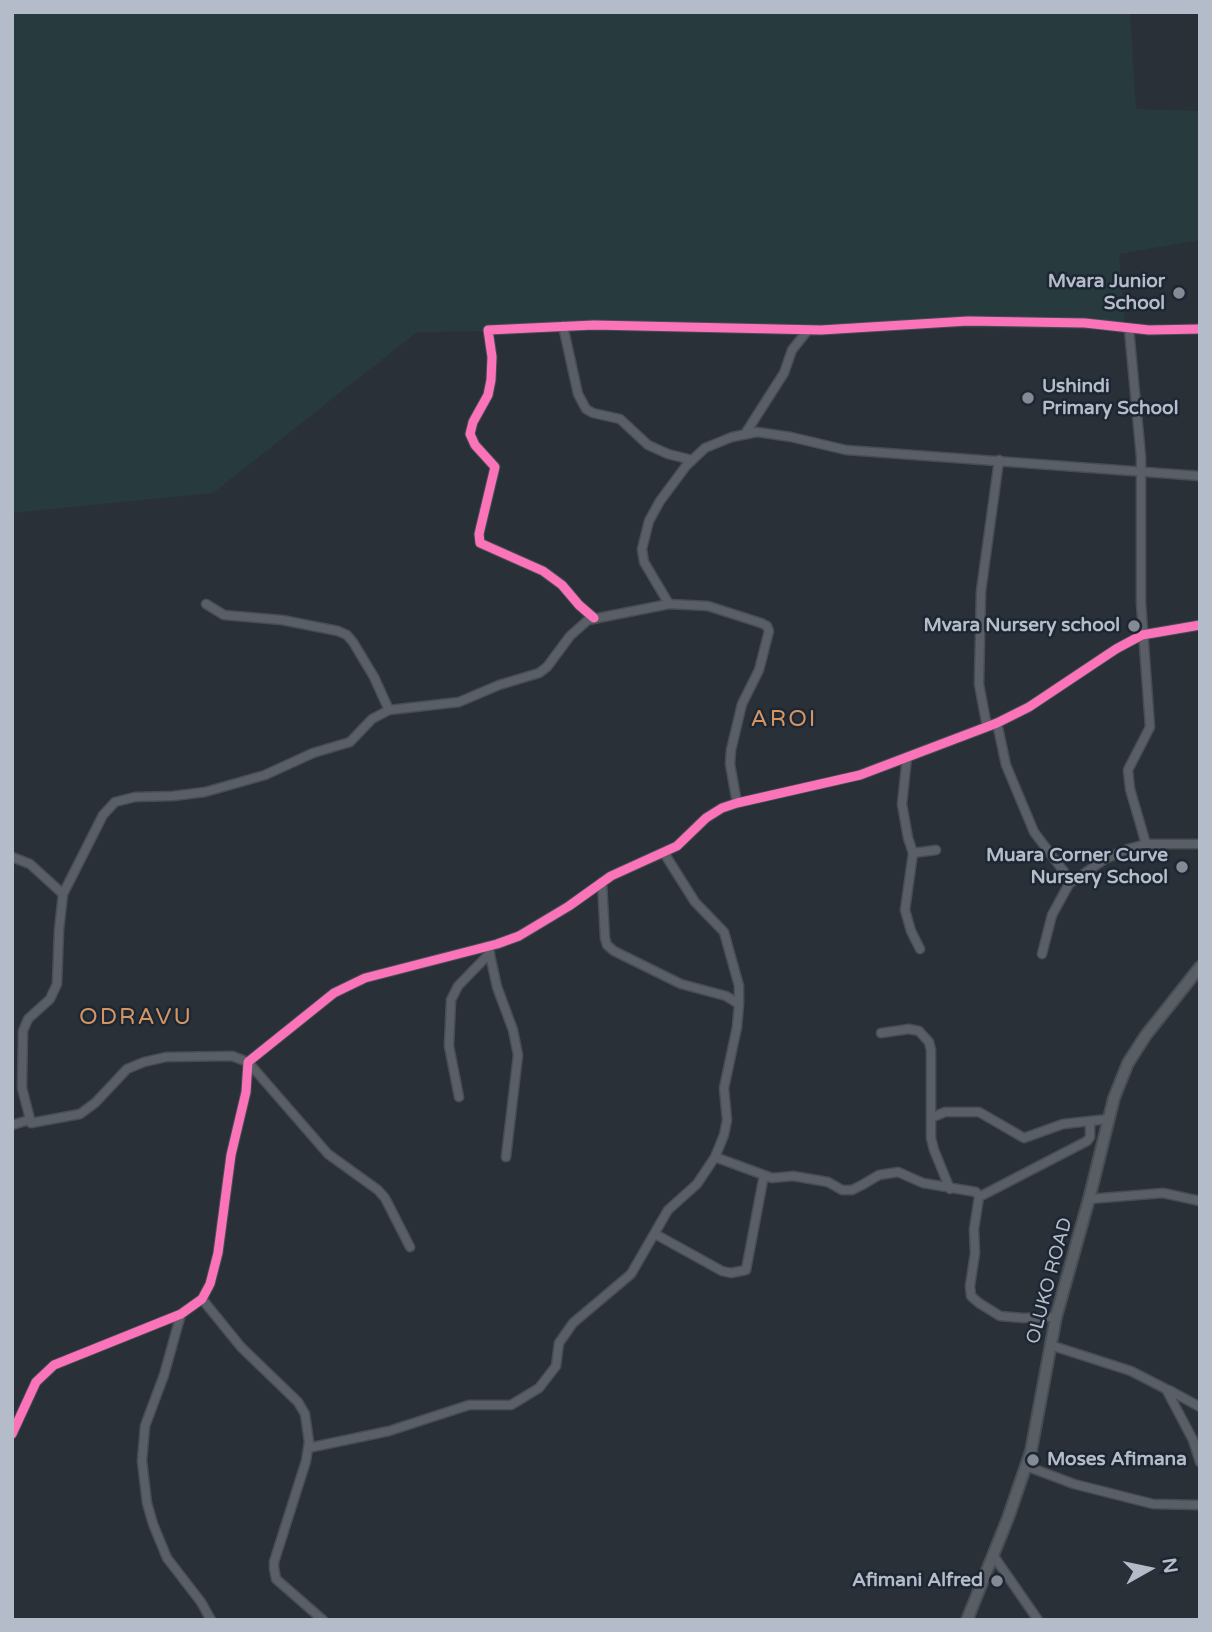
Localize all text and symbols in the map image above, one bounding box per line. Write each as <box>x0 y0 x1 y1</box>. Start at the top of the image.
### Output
place label: Mvara Junior School <box>1048 271 1165 315</box>
marker: Mvara Junior School <box>1171 285 1187 301</box>
place label: Ushindi Primary School <box>1042 376 1178 420</box>
marker: Ushindi Primary School <box>1020 390 1036 406</box>
place label: Mvara Nursery school <box>923 615 1120 637</box>
marker: Mvara Nursery school <box>1126 618 1142 634</box>
district label: AROI <box>751 706 817 734</box>
place label: Muara Corner Curve Nursery School <box>986 845 1168 889</box>
marker: Muara Corner Curve Nursery School <box>1174 859 1190 875</box>
district label: ODRAVU <box>80 1004 192 1032</box>
street label: OLUKO ROAD <box>1022 1215 1078 1347</box>
place label: Moses Afimana <box>1047 1449 1187 1471</box>
marker: Moses Afimana <box>1025 1452 1041 1468</box>
north arrow <box>1114 1534 1184 1604</box>
text: N <box>1158 1556 1182 1575</box>
place label: Afimani Alfred <box>852 1570 983 1592</box>
marker: Afimani Alfred <box>989 1573 1005 1589</box>

